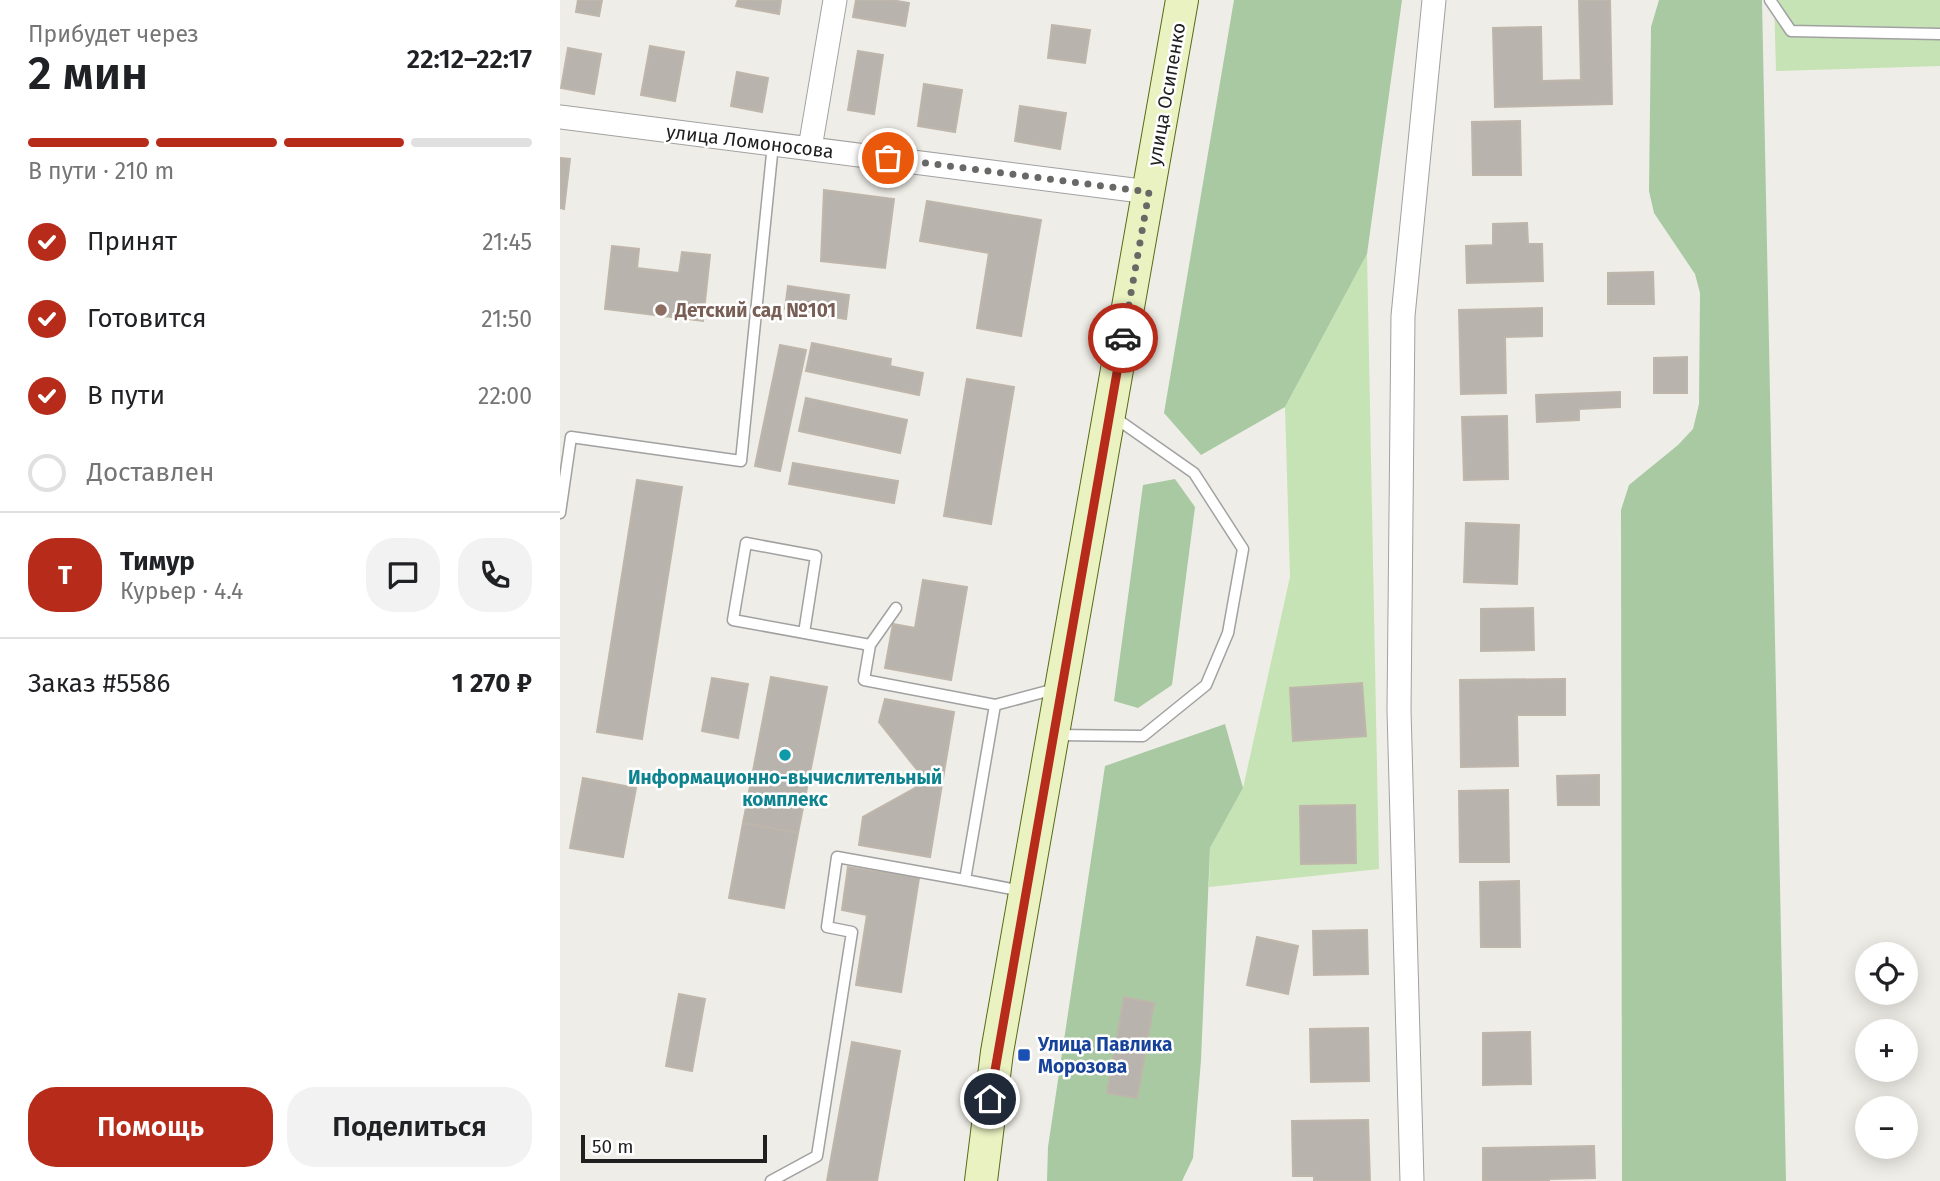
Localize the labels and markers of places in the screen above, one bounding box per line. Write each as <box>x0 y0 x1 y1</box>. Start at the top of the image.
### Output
pin <box>858 128 918 188</box>
place label: Детский сад №101 <box>674 299 836 322</box>
marker: Детский сад №101 <box>653 302 669 318</box>
marker: Информационно-вычислительный комплекс <box>777 747 793 763</box>
place label: Информационно-вычислительный комплекс <box>628 766 942 811</box>
place label: Улица Павлика Морозова <box>1037 1033 1172 1078</box>
marker: Улица Павлика Морозова <box>1016 1047 1032 1063</box>
pin <box>960 1069 1020 1129</box>

